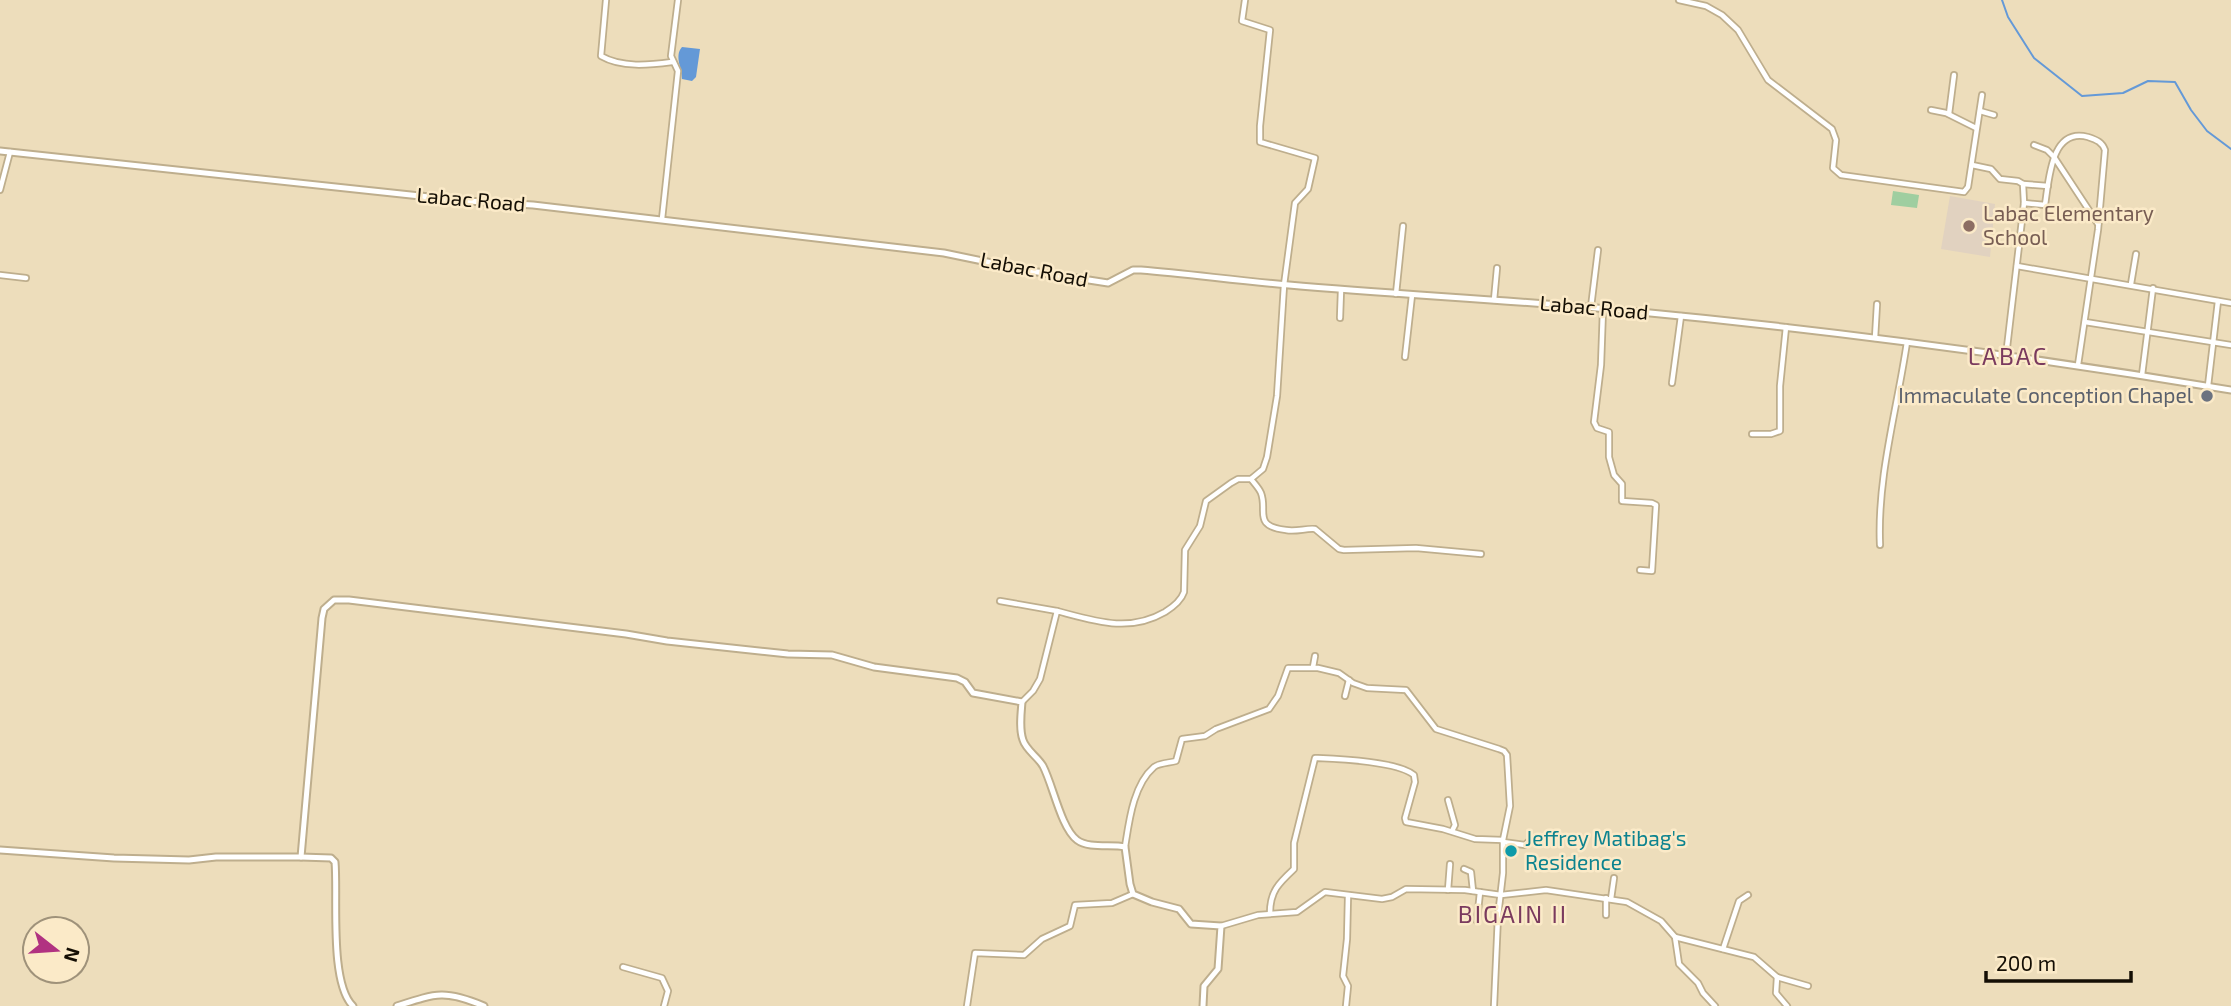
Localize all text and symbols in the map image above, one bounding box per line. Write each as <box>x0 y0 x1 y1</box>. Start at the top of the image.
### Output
street label: Labac Road <box>416 181 527 216</box>
place label: Labac Elementary School <box>1983 200 2154 249</box>
marker: Labac Elementary School <box>1961 218 1977 234</box>
street label: Labac Road <box>978 246 1090 291</box>
street label: Labac Road <box>1539 289 1650 324</box>
district label: LABAC <box>1968 341 2048 370</box>
place label: Immaculate Conception Chapel <box>1898 382 2194 407</box>
marker: Immaculate Conception Chapel <box>2199 388 2215 404</box>
place label: Jeffrey Matibag's Residence <box>1525 825 1686 874</box>
marker: Jeffrey Matibag's Residence <box>1503 843 1519 859</box>
district label: BIGAIN II <box>1458 899 1568 928</box>
north arrow <box>21 915 91 985</box>
scale bar <box>1986 940 2131 984</box>
text: N <box>60 945 86 965</box>
text: 200 m <box>1996 950 2056 975</box>

